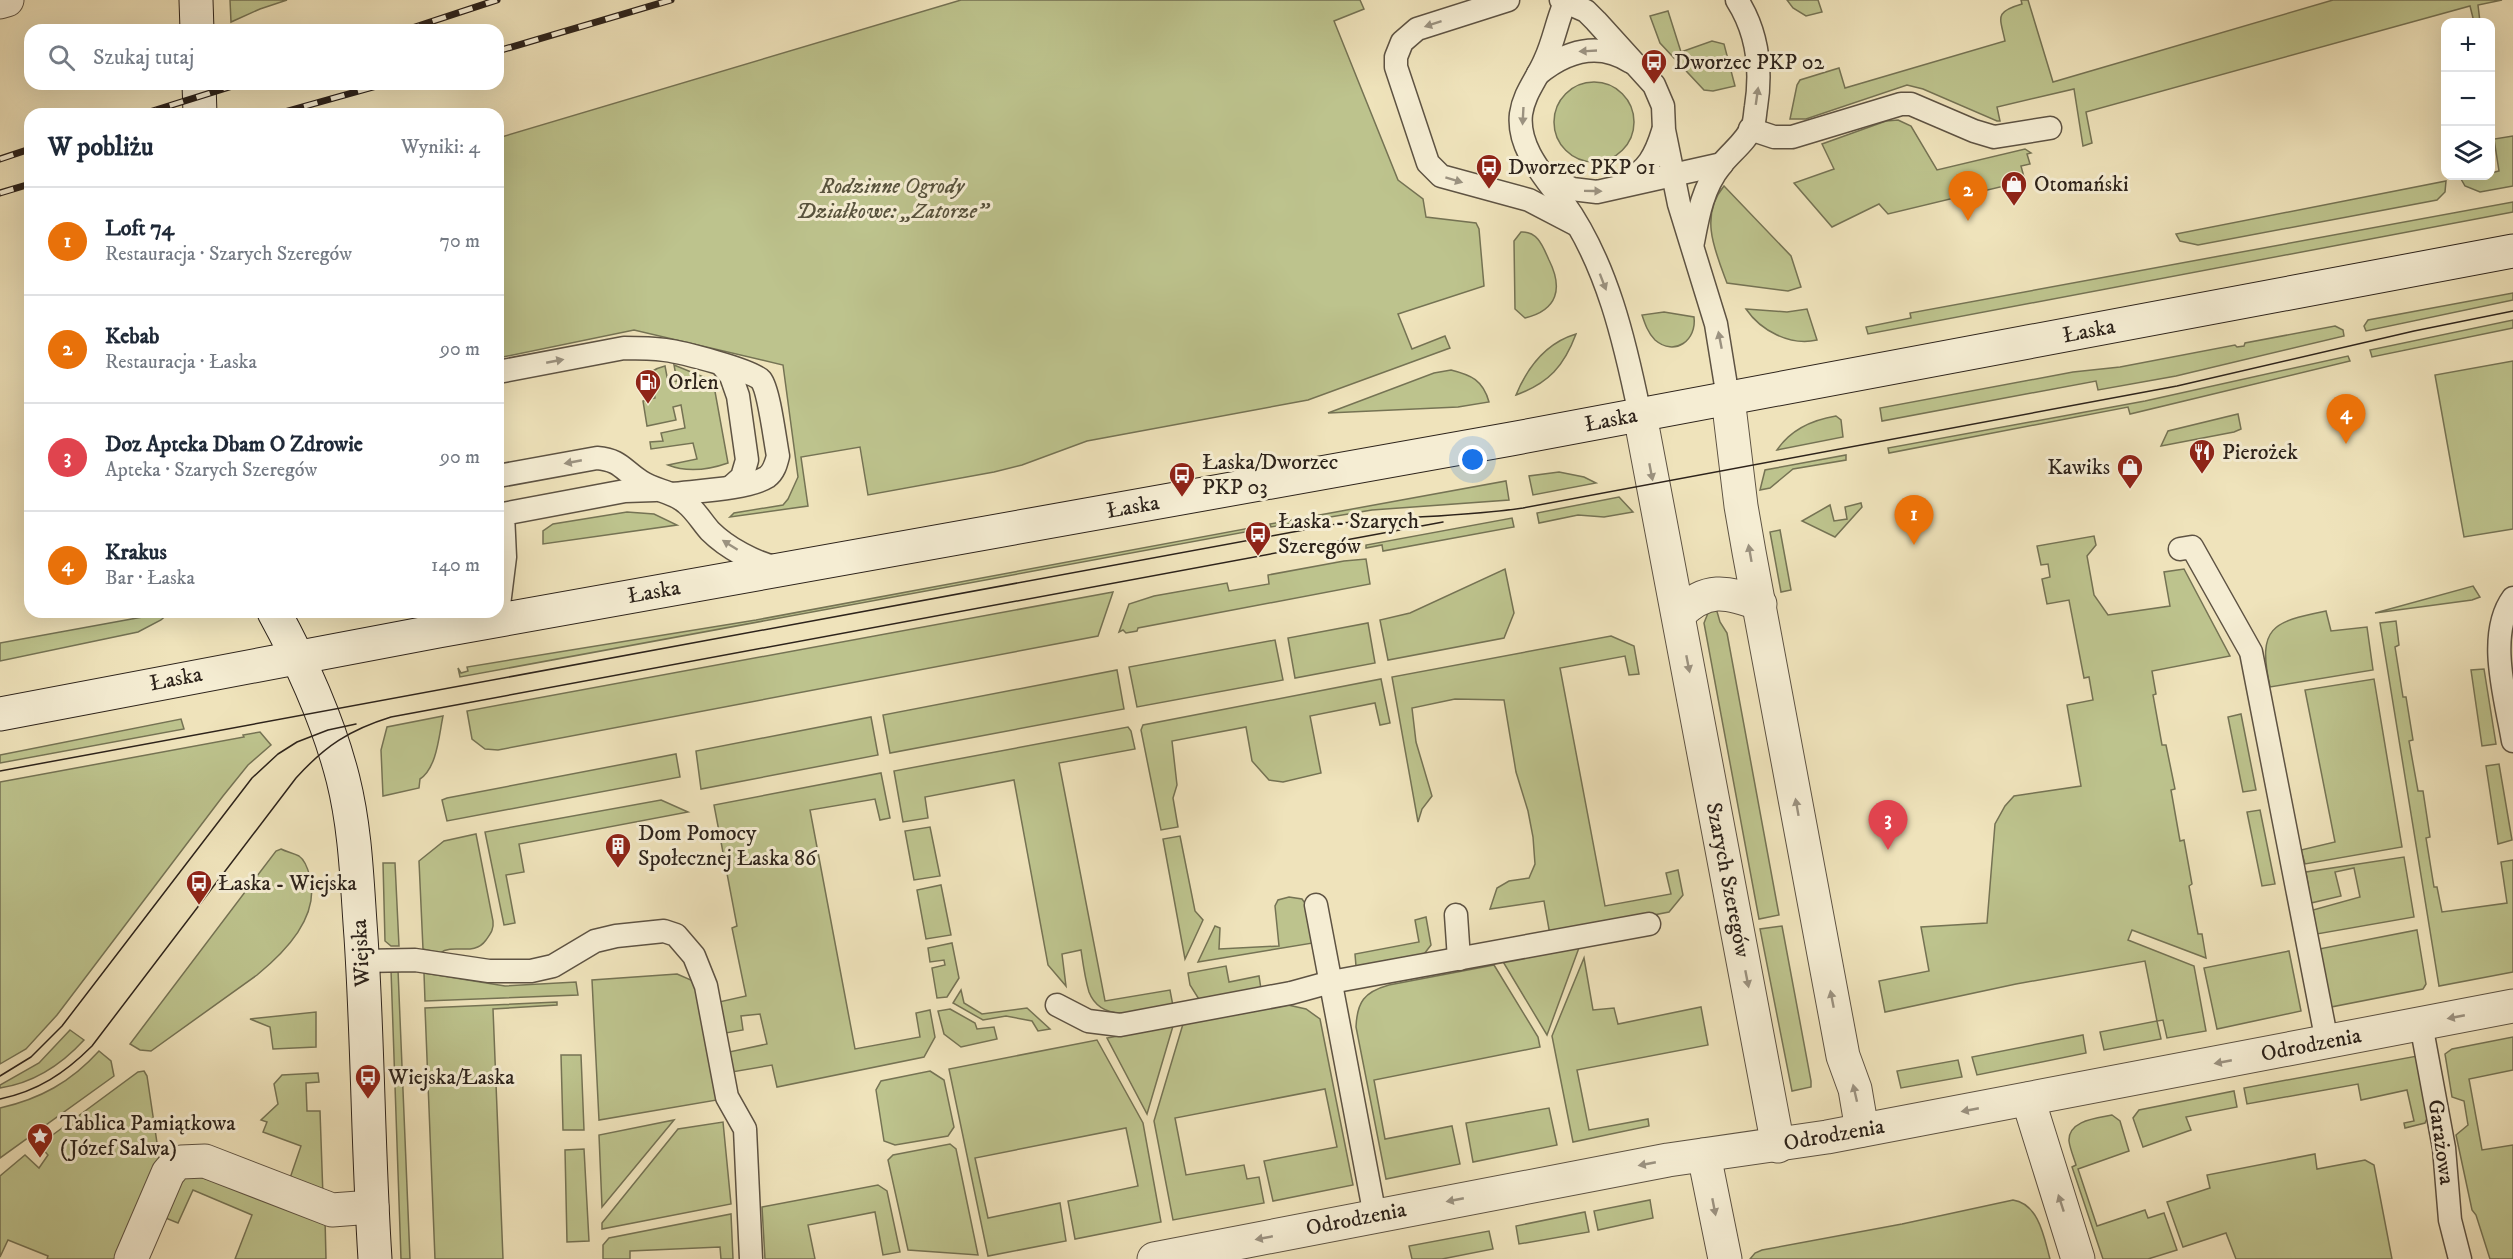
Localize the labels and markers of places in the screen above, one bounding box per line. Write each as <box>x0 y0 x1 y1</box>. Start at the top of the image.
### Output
bus stop icon: Dworzec PKP 02 <box>1639 47 1669 85</box>
place label: Dworzec PKP 02 <box>1674 49 1824 76</box>
bus stop icon: Dworzec PKP 01 <box>1474 152 1504 190</box>
place label: Dworzec PKP 01 <box>1508 154 1655 181</box>
shop icon: Otomański <box>1999 169 2029 207</box>
place label: Otomański <box>2034 171 2129 198</box>
pin: 2 <box>1948 172 1988 221</box>
fuel station icon: Orlen <box>633 367 663 405</box>
place label: Orlen <box>668 369 719 396</box>
pin: 4 <box>2326 394 2366 444</box>
restaurant icon: Pierożek <box>2187 437 2217 475</box>
place label: Pierożek <box>2222 439 2298 466</box>
place label: Łaska/Dworzec PKP 03 <box>1202 449 1338 501</box>
shop icon: Kawiks <box>2115 452 2145 490</box>
place label: Kawiks <box>2047 454 2110 481</box>
bus stop icon: Łaska/Dworzec PKP 03 <box>1167 460 1197 498</box>
pin: 1 <box>1894 496 1934 545</box>
place label: Łaska - Szarych Szeregów <box>1278 508 1419 560</box>
bus stop icon: Łaska - Szarych Szeregów <box>1243 519 1273 557</box>
pin: 3 <box>1868 800 1908 850</box>
place label: Dom Pomocy Społecznej Łaska 86 <box>638 820 818 872</box>
building icon: Dom Pomocy Społecznej Łaska 86 <box>603 831 633 869</box>
bus stop icon: Łaska - Wiejska <box>184 868 214 906</box>
place label: Łaska - Wiejska <box>218 870 358 897</box>
bus stop icon: Wiejska/Łaska <box>353 1062 383 1100</box>
place label: Wiejska/Łaska <box>387 1064 515 1091</box>
place label: Tablica Pamiątkowa (Józef Salwa) <box>60 1110 236 1162</box>
place icon: Tablica Pamiątkowa (Józef Salwa) <box>25 1121 55 1159</box>

